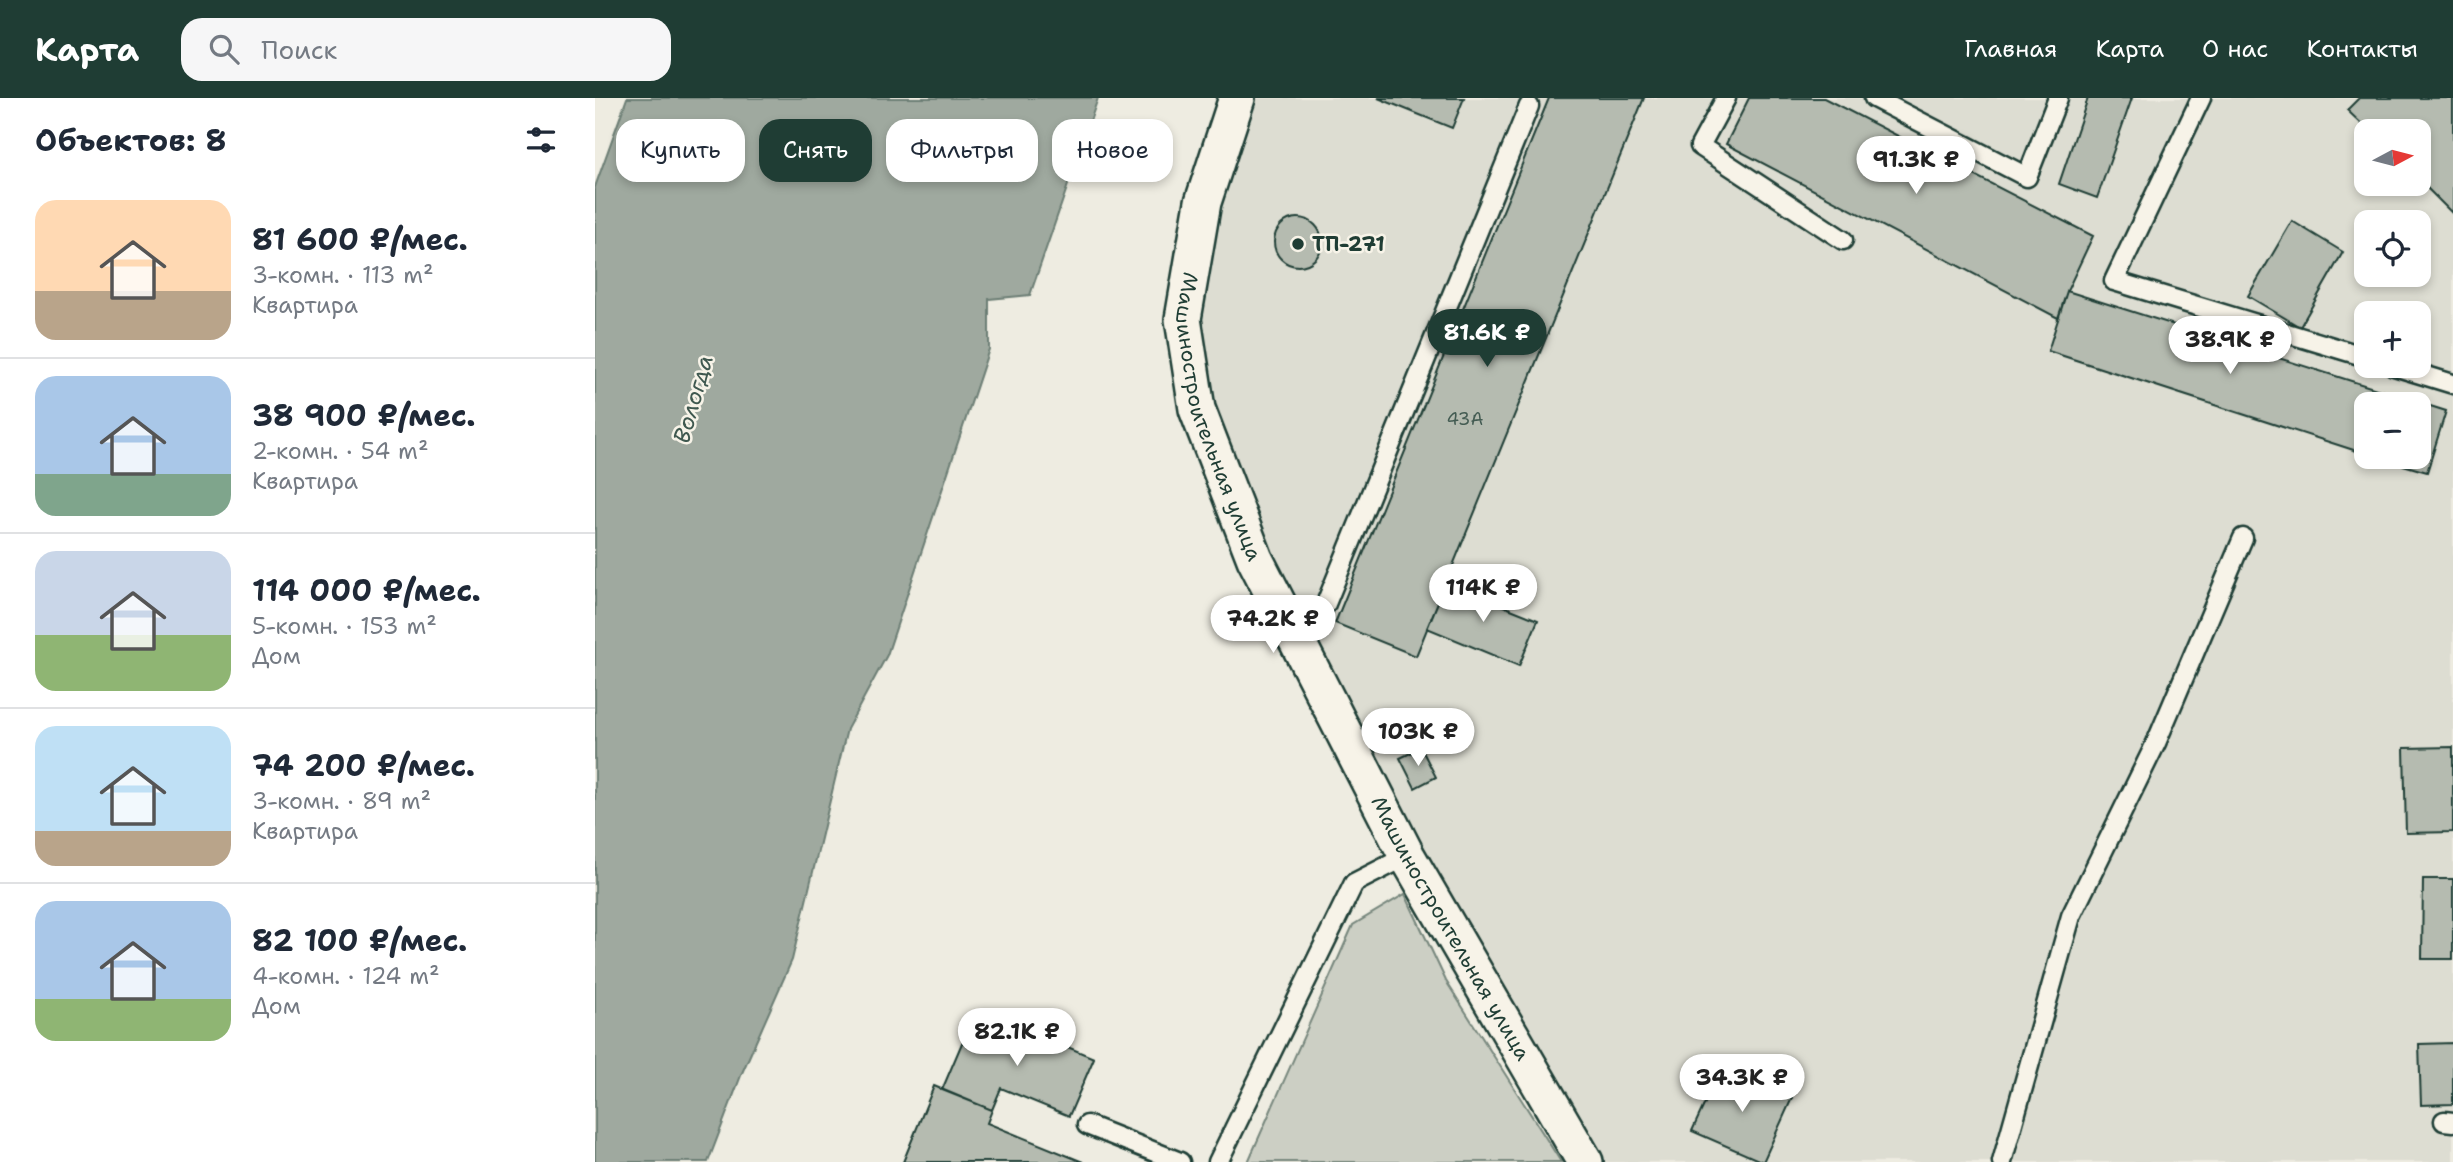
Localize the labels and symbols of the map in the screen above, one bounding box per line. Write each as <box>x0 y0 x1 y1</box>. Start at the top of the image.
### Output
north arrow <box>2354 119 2431 196</box>
pin: 91.3K ₽ <box>1851 136 1981 196</box>
place label: ТП-271 <box>1312 230 1385 258</box>
marker: ТП-271 <box>1290 236 1306 252</box>
street label: Машиностроительная улица <box>1168 270 1268 565</box>
pin: 81.6K ₽ <box>1422 310 1552 369</box>
pin: 38.9K ₽ <box>2165 316 2295 376</box>
water label: Вологда <box>666 351 720 447</box>
house number: 43А <box>1446 407 1484 431</box>
pin: 114K ₽ <box>1426 564 1540 624</box>
pin: 74.2K ₽ <box>1208 596 1338 655</box>
pin: 103K ₽ <box>1361 708 1475 768</box>
street label: Машиностроительная улица <box>1365 791 1537 1066</box>
pin: 82.1K ₽ <box>952 1009 1082 1068</box>
pin: 34.3K ₽ <box>1677 1054 1807 1114</box>

